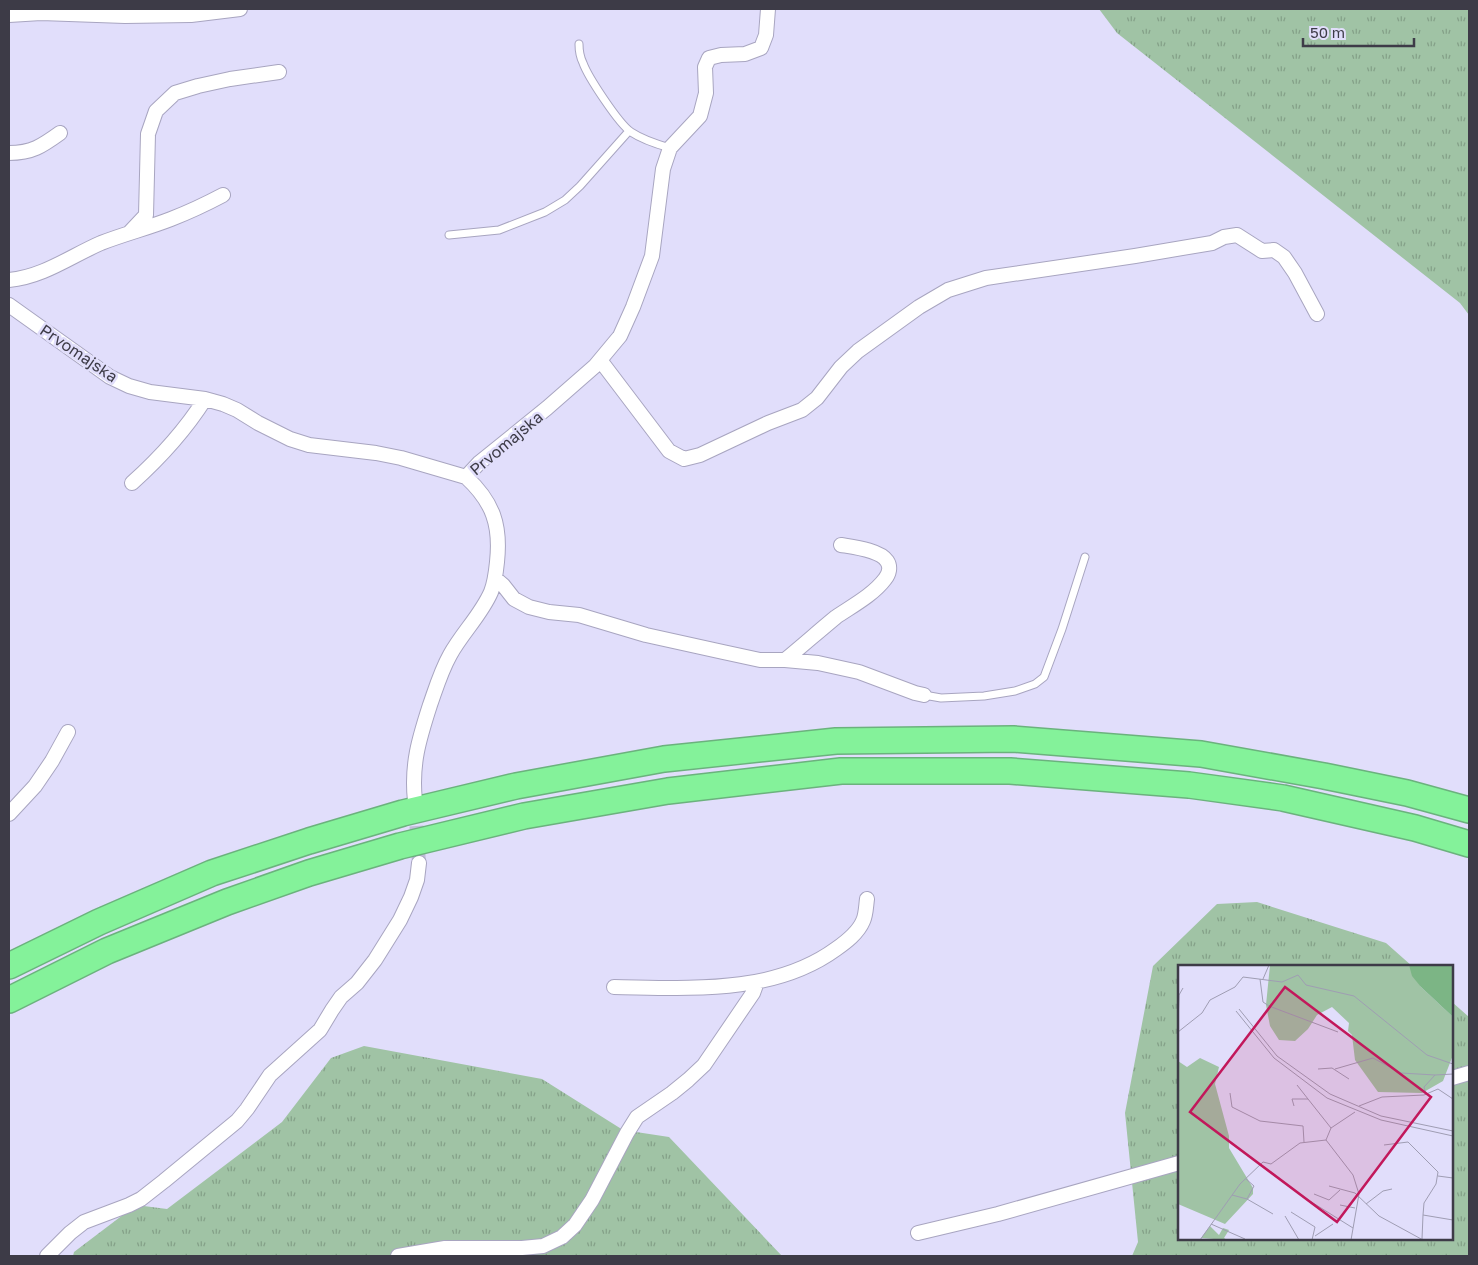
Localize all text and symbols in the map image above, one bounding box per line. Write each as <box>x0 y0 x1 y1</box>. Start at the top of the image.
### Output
scale bar <box>1303 15 1414 47</box>
text: 50 m <box>1310 23 1345 41</box>
street label: Prvomajska <box>36 320 122 386</box>
street label: Prvomajska <box>465 407 547 479</box>
inset map <box>1178 965 1453 1240</box>

